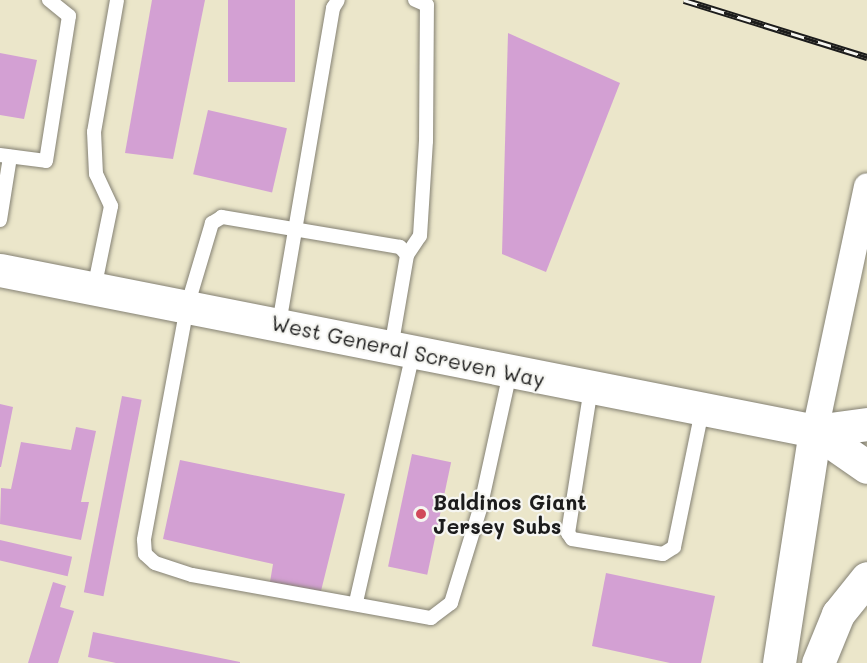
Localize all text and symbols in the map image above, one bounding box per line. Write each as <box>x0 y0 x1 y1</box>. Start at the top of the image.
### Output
street label: West General Screven Way <box>269 310 547 392</box>
place label: Baldinos Giant Jersey Subs <box>433 489 587 539</box>
marker: Baldinos Giant Jersey Subs <box>414 507 428 521</box>

